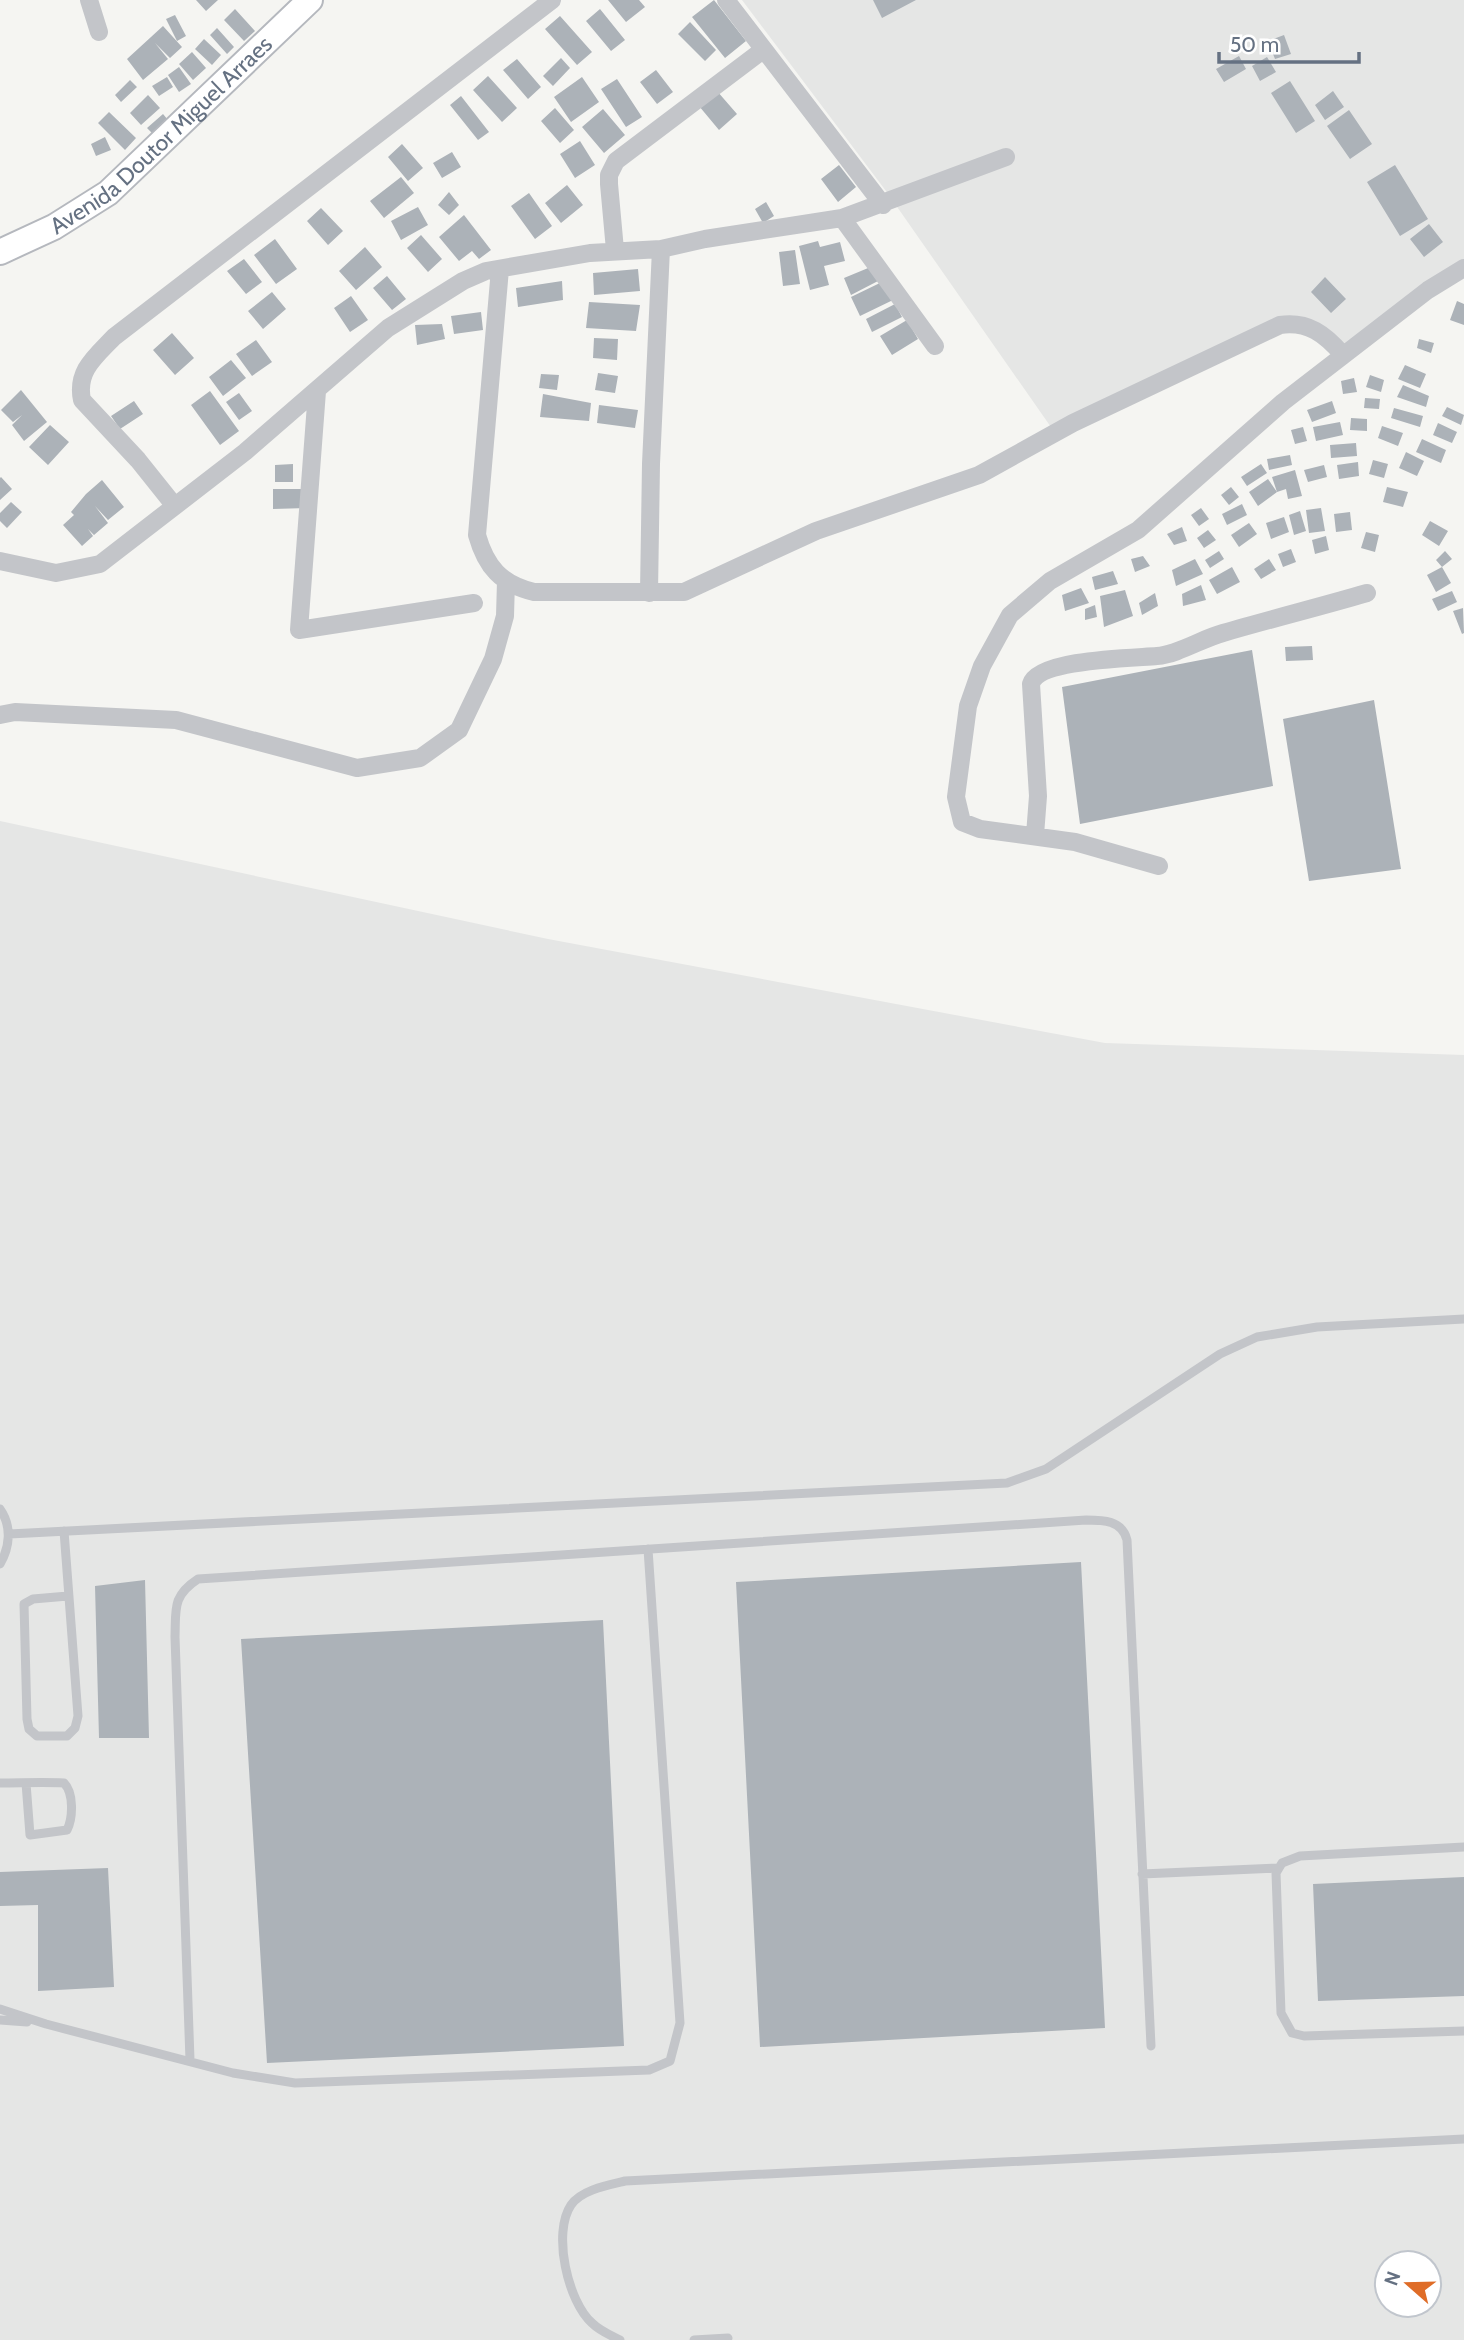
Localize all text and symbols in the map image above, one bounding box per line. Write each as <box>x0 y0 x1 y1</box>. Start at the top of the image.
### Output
scale bar <box>1219 21 1359 65</box>
street label: Avenida Doutor Miguel Arraes <box>45 30 278 240</box>
text: 50 m <box>1230 32 1279 57</box>
north arrow <box>1373 2249 1443 2319</box>
text: N <box>1379 2268 1406 2289</box>

